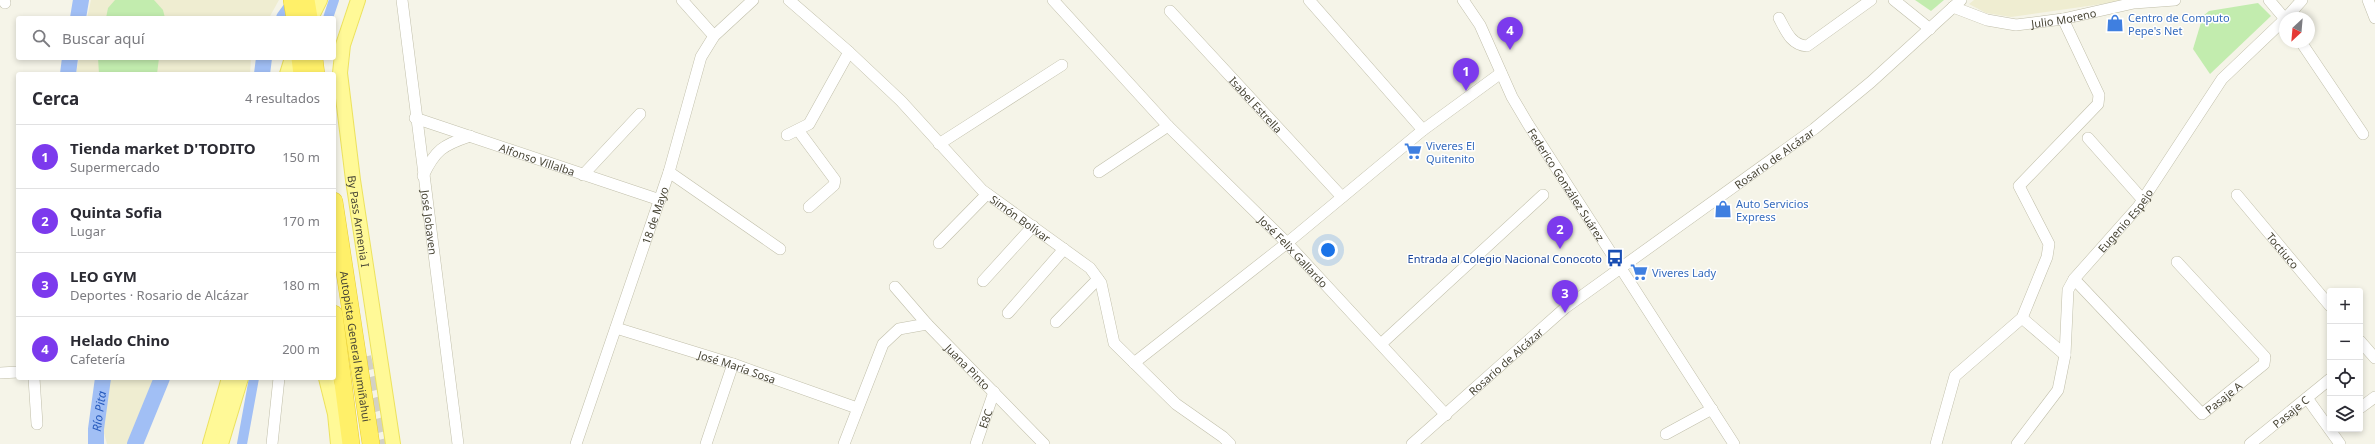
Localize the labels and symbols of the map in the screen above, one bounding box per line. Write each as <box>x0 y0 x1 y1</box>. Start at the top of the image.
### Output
street label: Julio Moreno <box>2029 4 2098 31</box>
place label: Centro de Computo Pepe's Net <box>2128 10 2230 38</box>
north arrow <box>2279 12 2315 48</box>
shop icon: Centro de Computo Pepe's Net <box>2105 13 2125 33</box>
pin: 4 <box>1497 17 1523 50</box>
pin: 1 <box>1453 58 1479 91</box>
street label: Isabel Estrella <box>1226 73 1286 136</box>
street label: Rosario de Alcázar <box>1731 124 1817 192</box>
street label: Federico González Suárez <box>1525 125 1609 244</box>
place label: Viveres El Quitenito <box>1426 138 1475 166</box>
street label: Alfonso Villalba <box>497 139 577 179</box>
supermarket icon: Viveres El Quitenito <box>1403 141 1423 161</box>
street label: By Pass Armenia I <box>345 175 374 268</box>
street label: 18 de Mayo <box>638 184 671 246</box>
street label: Eugenio Espejo <box>2094 185 2156 255</box>
street label: José Jobaven <box>418 188 442 256</box>
street label: Simón Bolívar <box>987 191 1054 245</box>
place label: Auto Servicios Express <box>1736 196 1809 224</box>
shop icon: Auto Servicios Express <box>1713 199 1733 219</box>
street label: José Felix Gallardo <box>1255 211 1332 291</box>
pin: 2 <box>1547 216 1573 249</box>
street label: Toctiuco <box>2264 229 2303 272</box>
your location <box>1318 240 1338 260</box>
bus stop icon: Entrada al Colegio Nacional Conocoto <box>1605 248 1625 268</box>
place label: Entrada al Colegio Nacional Conocoto <box>1408 251 1602 266</box>
supermarket icon: Viveres Lady <box>1629 262 1649 282</box>
place label: Viveres Lady <box>1652 265 1717 280</box>
street label: Autopista General Rumiñahui <box>337 270 375 423</box>
pin: 3 <box>1552 280 1578 313</box>
street label: Rosario de Alcázar <box>1465 324 1546 398</box>
street label: Juana Pinto <box>942 339 994 393</box>
street label: José María Sosa <box>696 346 778 386</box>
street label: Pasaje A <box>2201 377 2245 416</box>
water label: Río Pita <box>87 390 110 432</box>
street label: Pasaje C <box>2269 392 2312 431</box>
street label: E8C <box>975 407 995 430</box>

